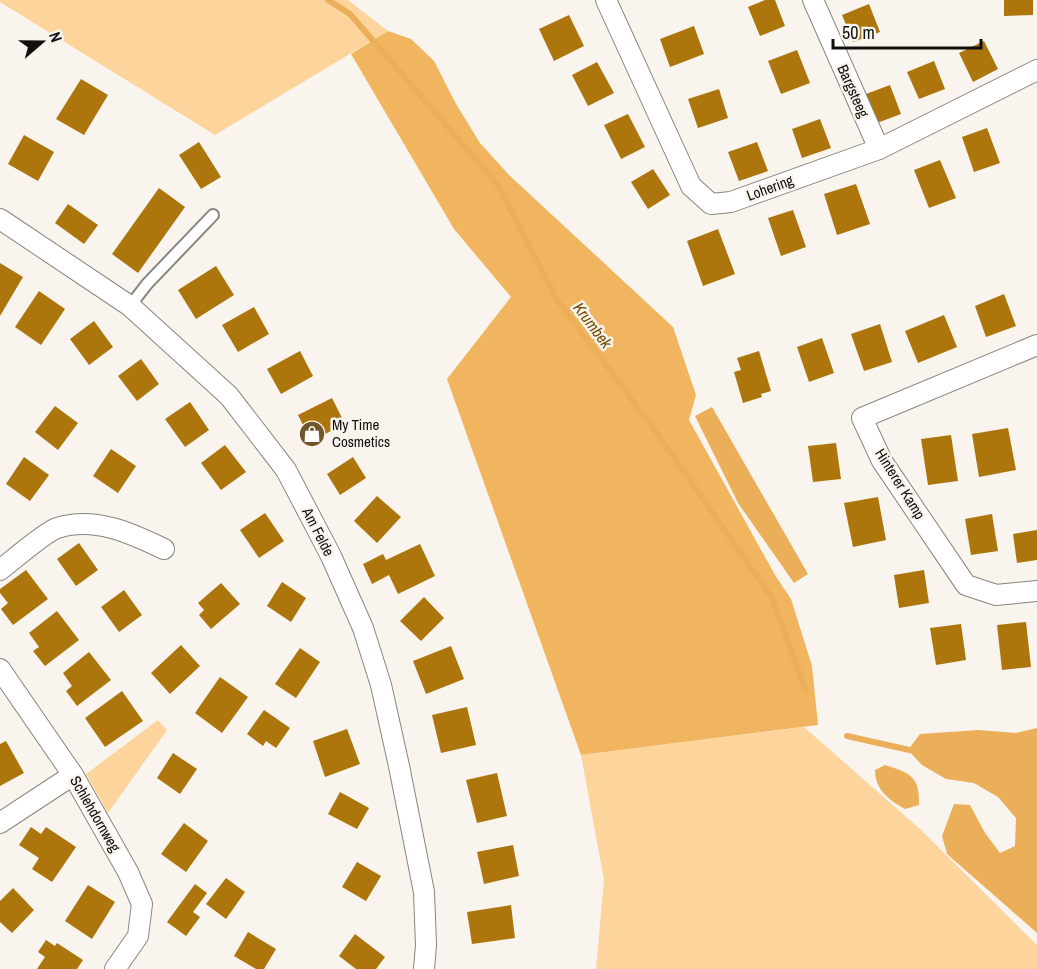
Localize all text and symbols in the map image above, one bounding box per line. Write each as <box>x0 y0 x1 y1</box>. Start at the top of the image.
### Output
north arrow <box>12 12 72 72</box>
scale bar <box>833 12 982 50</box>
text: 50 m <box>842 20 875 45</box>
text: N <box>44 29 68 45</box>
street label: Bargsteeg <box>832 61 875 121</box>
street label: Lohering <box>743 169 796 206</box>
water label: Krumbek <box>568 297 618 353</box>
place label: My Time Cosmetics <box>332 414 390 452</box>
shop icon: My Time Cosmetics <box>297 419 327 449</box>
street label: Hinterer Kamp <box>870 444 931 523</box>
street label: Am Felde <box>297 503 340 560</box>
street label: Schlehdornweg <box>65 772 126 856</box>

